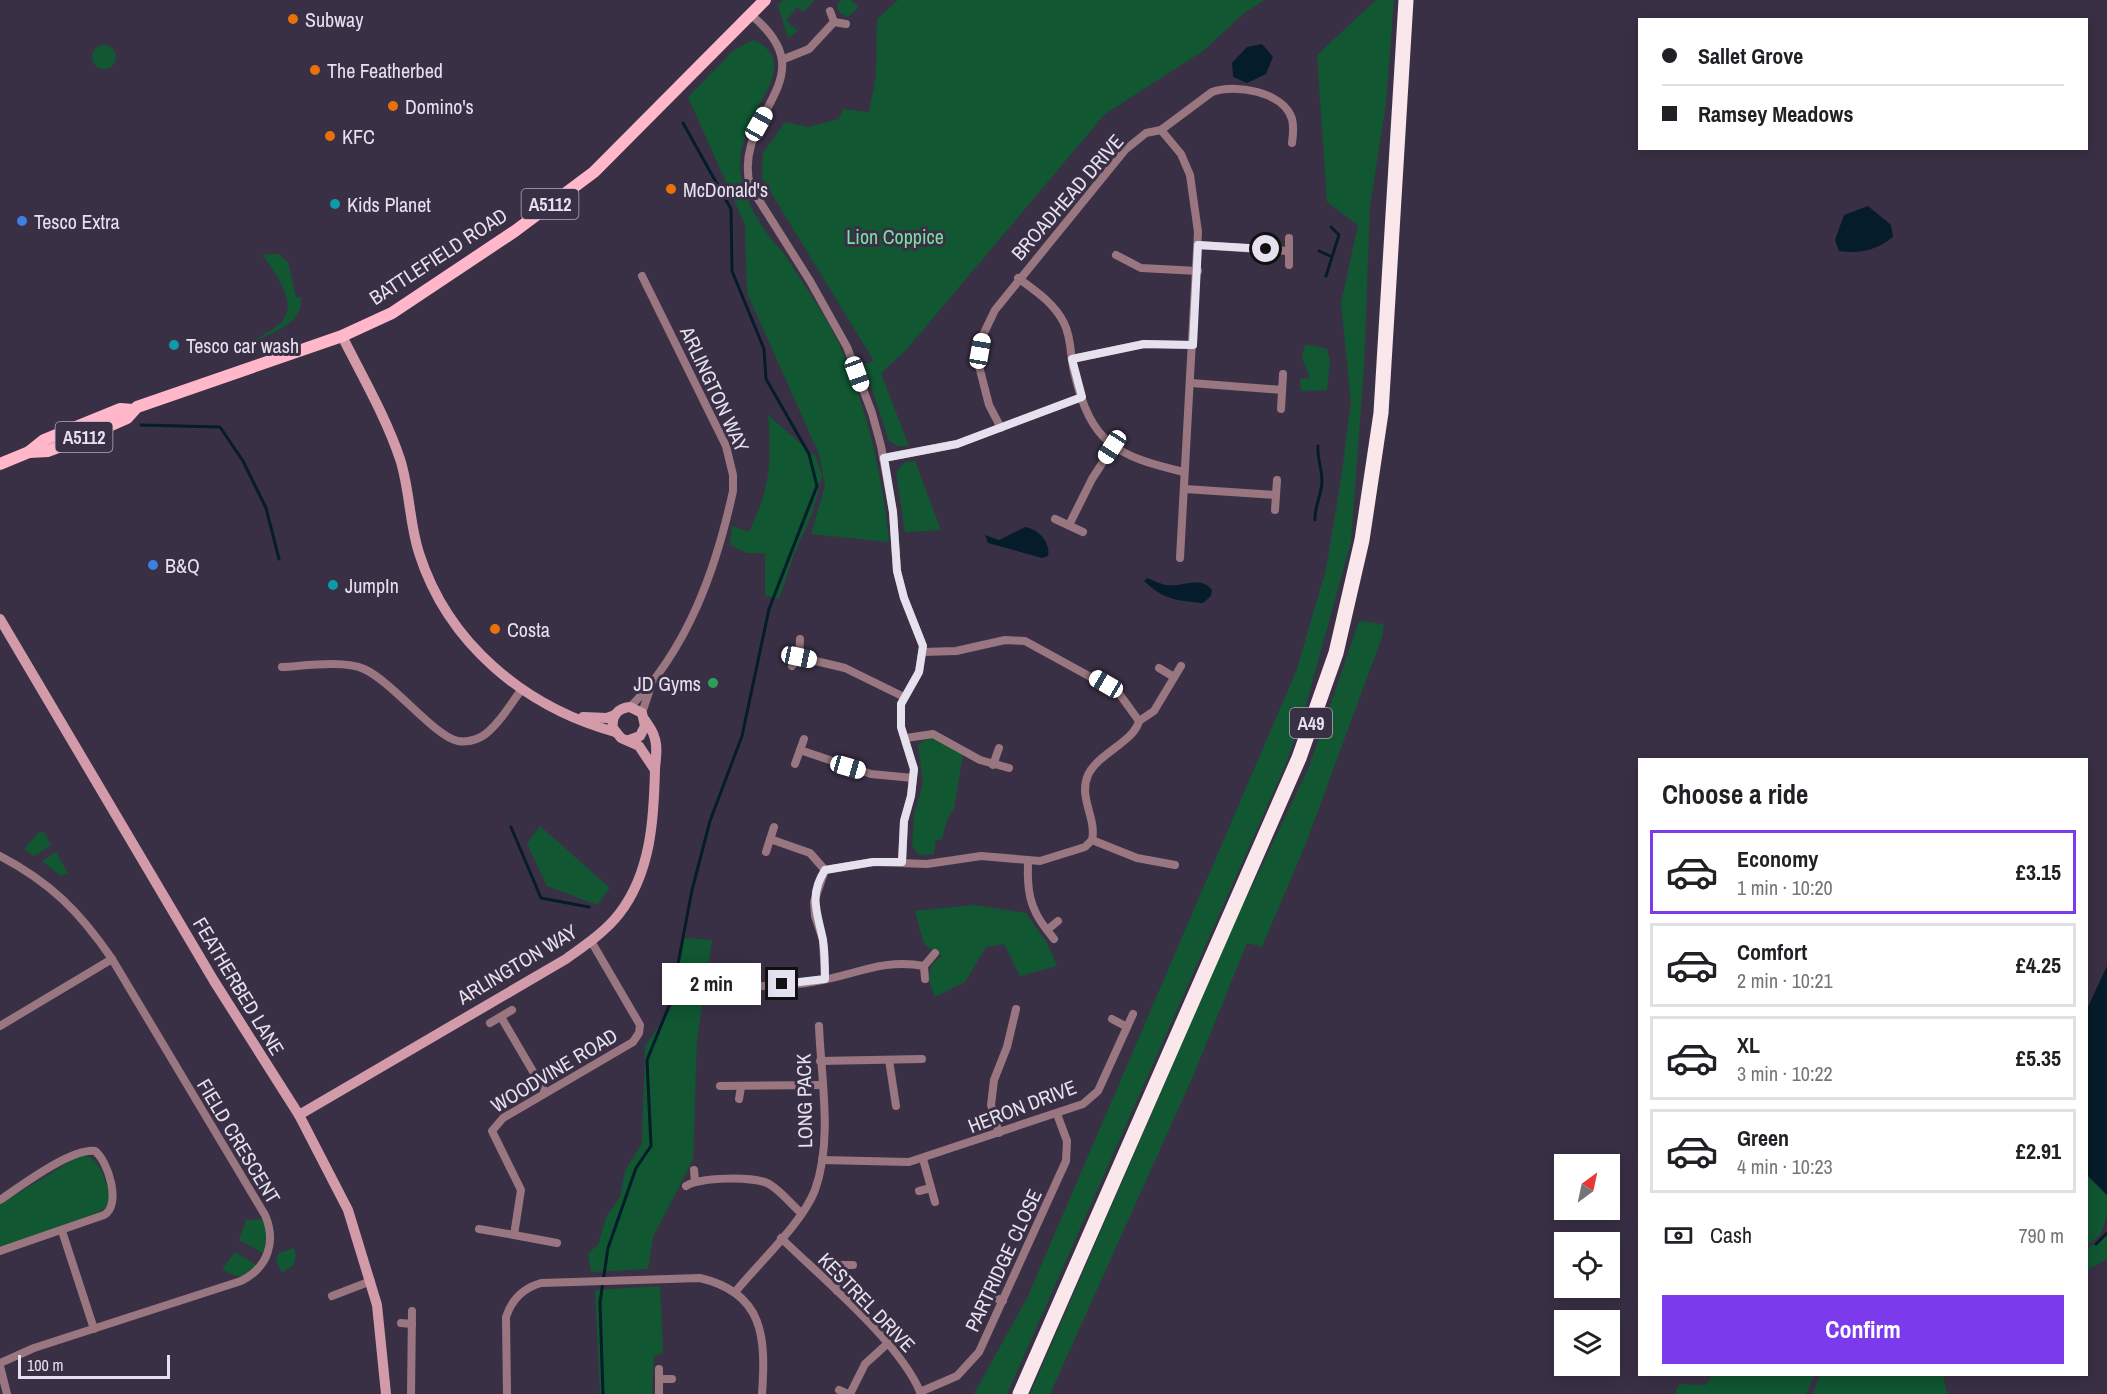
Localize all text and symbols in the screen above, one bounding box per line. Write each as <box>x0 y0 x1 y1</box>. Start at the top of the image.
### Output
place label: Subway <box>305 6 364 33</box>
marker: Subway <box>286 12 300 26</box>
text: Sallet Grove <box>1698 41 1803 71</box>
place label: The Featherbed <box>327 57 443 84</box>
marker: The Featherbed <box>308 63 322 77</box>
place label: Domino's <box>405 93 474 120</box>
marker: Domino's <box>386 99 400 113</box>
text: Ramsey Meadows <box>1698 99 1853 129</box>
car <box>742 104 776 144</box>
place label: KFC <box>342 123 375 150</box>
street label: BROADHEAD DRIVE <box>1005 128 1129 266</box>
marker: KFC <box>323 129 337 143</box>
place label: McDonald's <box>683 176 768 203</box>
marker: McDonald's <box>664 182 678 196</box>
road number: A5112 <box>522 189 578 219</box>
place label: Kids Planet <box>347 191 431 218</box>
marker: Kids Planet <box>328 197 342 211</box>
street label: BATTLEFIELD ROAD <box>364 201 512 311</box>
place label: Tesco Extra <box>34 208 120 235</box>
marker: Tesco Extra <box>15 214 29 228</box>
park label: Lion Coppice <box>846 223 944 250</box>
route start <box>1252 235 1279 262</box>
street label: ARLINGTON WAY <box>674 321 756 456</box>
place label: Tesco car wash <box>186 332 299 359</box>
car <box>968 332 992 370</box>
marker: Tesco car wash <box>167 338 181 352</box>
car <box>842 354 872 394</box>
road number: A5112 <box>56 422 112 452</box>
car <box>1095 427 1129 467</box>
place label: B&Q <box>165 552 200 579</box>
marker: B&Q <box>146 558 160 572</box>
place label: JumpIn <box>345 572 399 599</box>
marker: JumpIn <box>326 578 340 592</box>
place label: Costa <box>507 616 550 643</box>
marker: Costa <box>488 622 502 636</box>
car <box>780 644 818 670</box>
car <box>1086 667 1126 701</box>
place label: JD Gyms <box>634 670 701 697</box>
marker: JD Gyms <box>706 676 720 690</box>
road number: A49 <box>1290 708 1332 738</box>
car <box>828 753 868 781</box>
text: Choose a ride <box>1662 776 1808 812</box>
text: Economy <box>1737 844 1818 874</box>
icon: car <box>1665 845 1719 899</box>
text: £3.15 <box>2016 857 2061 887</box>
text: 1 min · 10:20 <box>1737 874 1833 901</box>
street label: FEATHERBED LANE <box>187 912 291 1060</box>
street label: ARLINGTON WAY <box>451 918 582 1011</box>
text: Comfort <box>1737 937 1807 967</box>
icon: car <box>1665 938 1719 992</box>
text: £4.25 <box>2016 950 2061 980</box>
callout: 2 min <box>662 963 761 1005</box>
text: 2 min · 10:21 <box>1737 967 1833 994</box>
text: 2 min <box>690 970 733 997</box>
route end <box>768 970 795 997</box>
street label: WOODVINE ROAD <box>486 1022 622 1118</box>
text: XL <box>1737 1030 1760 1060</box>
icon: car <box>1665 1031 1719 1085</box>
text: £5.35 <box>2016 1043 2061 1073</box>
street label: LONG PACK <box>790 1053 818 1148</box>
text: 3 min · 10:22 <box>1737 1060 1833 1087</box>
street label: HERON DRIVE <box>964 1073 1080 1139</box>
street label: FIELD CRESCENT <box>191 1074 287 1208</box>
text: Green <box>1737 1123 1789 1153</box>
icon: car <box>1665 1124 1719 1178</box>
text: £2.91 <box>2016 1136 2061 1166</box>
text: 4 min · 10:23 <box>1737 1153 1833 1180</box>
north arrow <box>1554 1154 1620 1220</box>
map controls <box>1554 1154 1620 1376</box>
street label: PARTRIDGE CLOSE <box>958 1184 1048 1336</box>
icon: cash <box>1662 1219 1695 1252</box>
text: Cash <box>1710 1220 1752 1250</box>
text: 790 m <box>2018 1222 2064 1249</box>
button: locate <box>1554 1232 1620 1298</box>
street label: KESTREL DRIVE <box>813 1246 921 1358</box>
button: Confirm <box>1662 1295 2064 1364</box>
button: layers <box>1554 1310 1620 1376</box>
scale bar <box>18 1352 170 1380</box>
text: 100 m <box>27 1354 63 1376</box>

